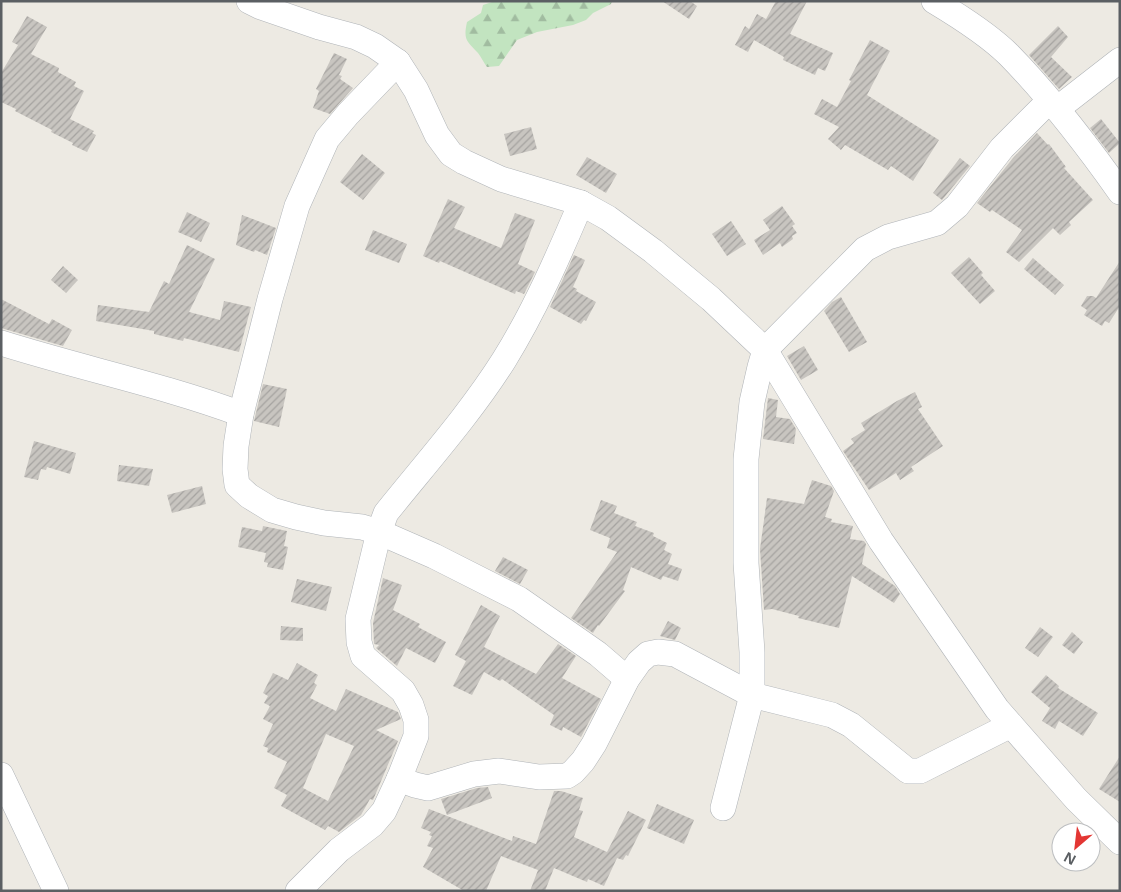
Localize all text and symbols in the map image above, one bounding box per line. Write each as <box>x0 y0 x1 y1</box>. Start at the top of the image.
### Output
north arrow <box>1051 822 1101 872</box>
text: N <box>1060 848 1079 870</box>

